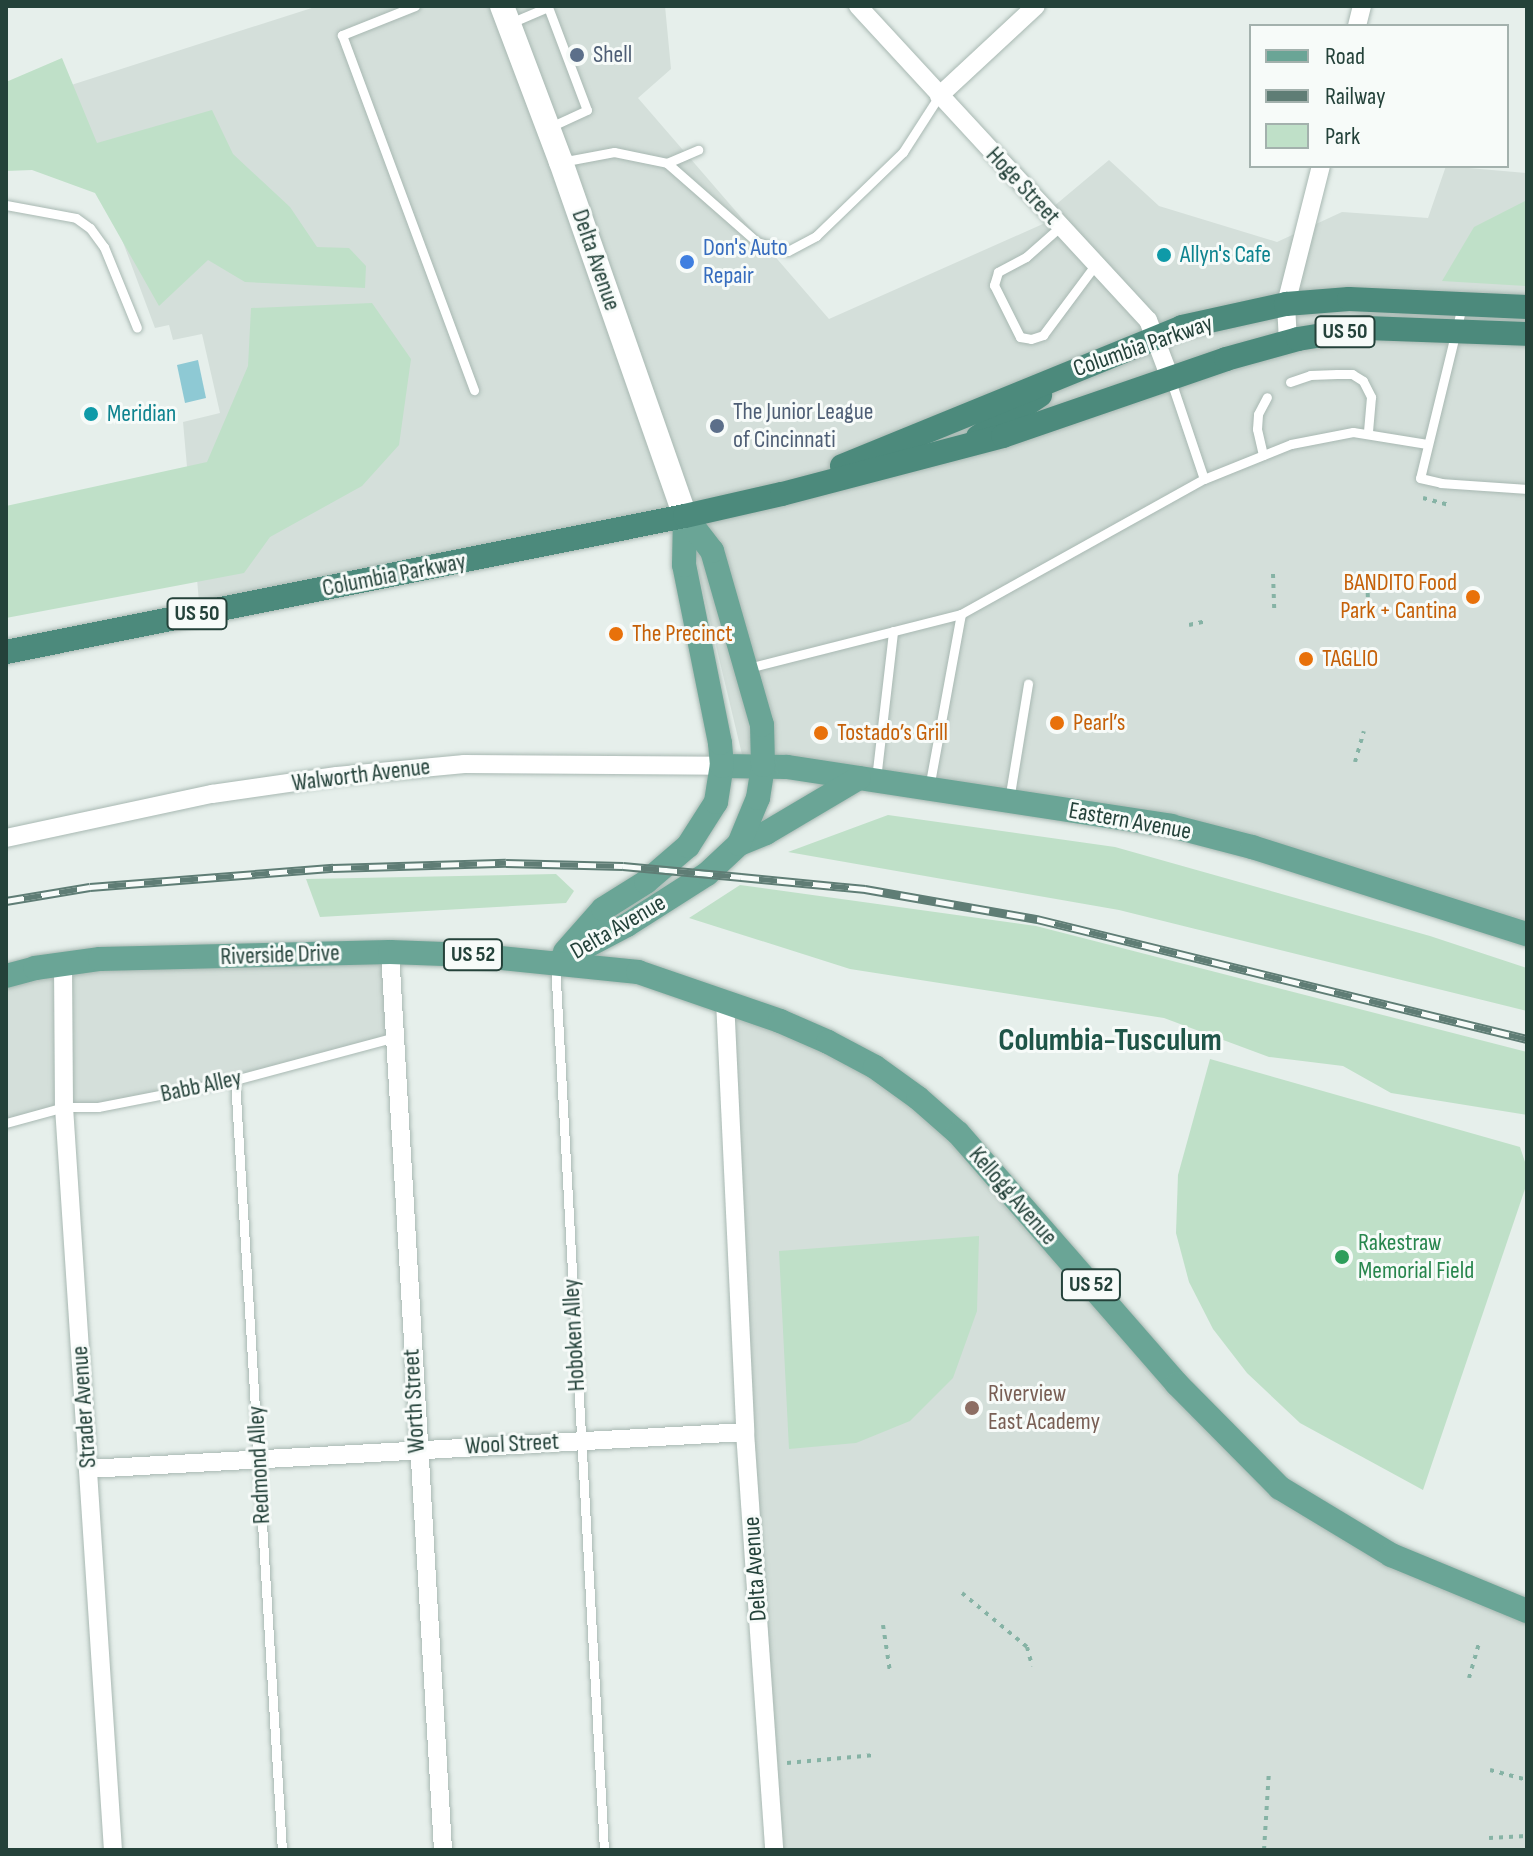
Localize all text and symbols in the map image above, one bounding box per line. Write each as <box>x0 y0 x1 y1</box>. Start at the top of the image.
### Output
legend <box>1249 24 1509 168</box>
place label: Shell <box>593 41 632 69</box>
text: Road <box>1325 42 1365 71</box>
marker: Shell <box>568 46 586 64</box>
text: Railway <box>1325 82 1385 111</box>
text: Park <box>1325 122 1360 151</box>
street label: Hoge Street <box>980 141 1066 231</box>
street label: Delta Avenue <box>565 206 627 314</box>
place label: Don's Auto Repair <box>703 234 788 290</box>
place label: Allyn's Cafe <box>1180 241 1271 269</box>
marker: Allyn's Cafe <box>1155 246 1173 264</box>
marker: Don's Auto Repair <box>678 253 696 271</box>
street label: Columbia Parkway <box>1070 309 1216 383</box>
road number: US 50 <box>1313 314 1377 350</box>
place label: The Junior League of Cincinnati <box>733 398 873 454</box>
place label: Meridian <box>107 400 176 428</box>
marker: Meridian <box>82 405 100 423</box>
marker: The Junior League of Cincinnati <box>708 417 726 435</box>
street label: Columbia Parkway <box>320 547 468 603</box>
place label: BANDITO Food Park + Cantina <box>1340 569 1457 625</box>
marker: BANDITO Food Park + Cantina <box>1464 588 1482 606</box>
road number: US 50 <box>165 596 229 632</box>
place label: The Precinct <box>632 620 733 648</box>
marker: The Precinct <box>607 625 625 643</box>
place label: TAGLIO <box>1322 645 1378 673</box>
marker: TAGLIO <box>1297 650 1315 668</box>
place label: Pearl’s <box>1073 709 1125 737</box>
marker: Pearl’s <box>1048 714 1066 732</box>
place label: Tostado’s Grill <box>837 719 948 747</box>
marker: Tostado’s Grill <box>812 724 830 742</box>
street label: Walworth Avenue <box>290 752 432 798</box>
street label: Eastern Avenue <box>1067 796 1193 846</box>
street label: Delta Avenue <box>565 888 671 966</box>
road number: US 52 <box>441 937 505 973</box>
street label: Riverside Drive <box>220 939 340 971</box>
district label: Columbia-Tusculum <box>998 1022 1222 1060</box>
street label: Babb Alley <box>158 1063 244 1109</box>
street label: Kellogg Avenue <box>963 1141 1063 1251</box>
place label: Rakestraw Memorial Field <box>1358 1229 1474 1285</box>
marker: Rakestraw Memorial Field <box>1333 1248 1351 1266</box>
road number: US 52 <box>1059 1267 1123 1303</box>
street label: Hoboken Alley <box>557 1278 591 1392</box>
street label: Strader Avenue <box>65 1345 103 1469</box>
street label: Worth Street <box>397 1348 431 1454</box>
place label: Riverview East Academy <box>988 1380 1100 1436</box>
marker: Riverview East Academy <box>963 1399 981 1417</box>
street label: Redmond Alley <box>242 1405 276 1525</box>
street label: Wool Street <box>464 1427 560 1461</box>
street label: Delta Avenue <box>737 1516 773 1622</box>

